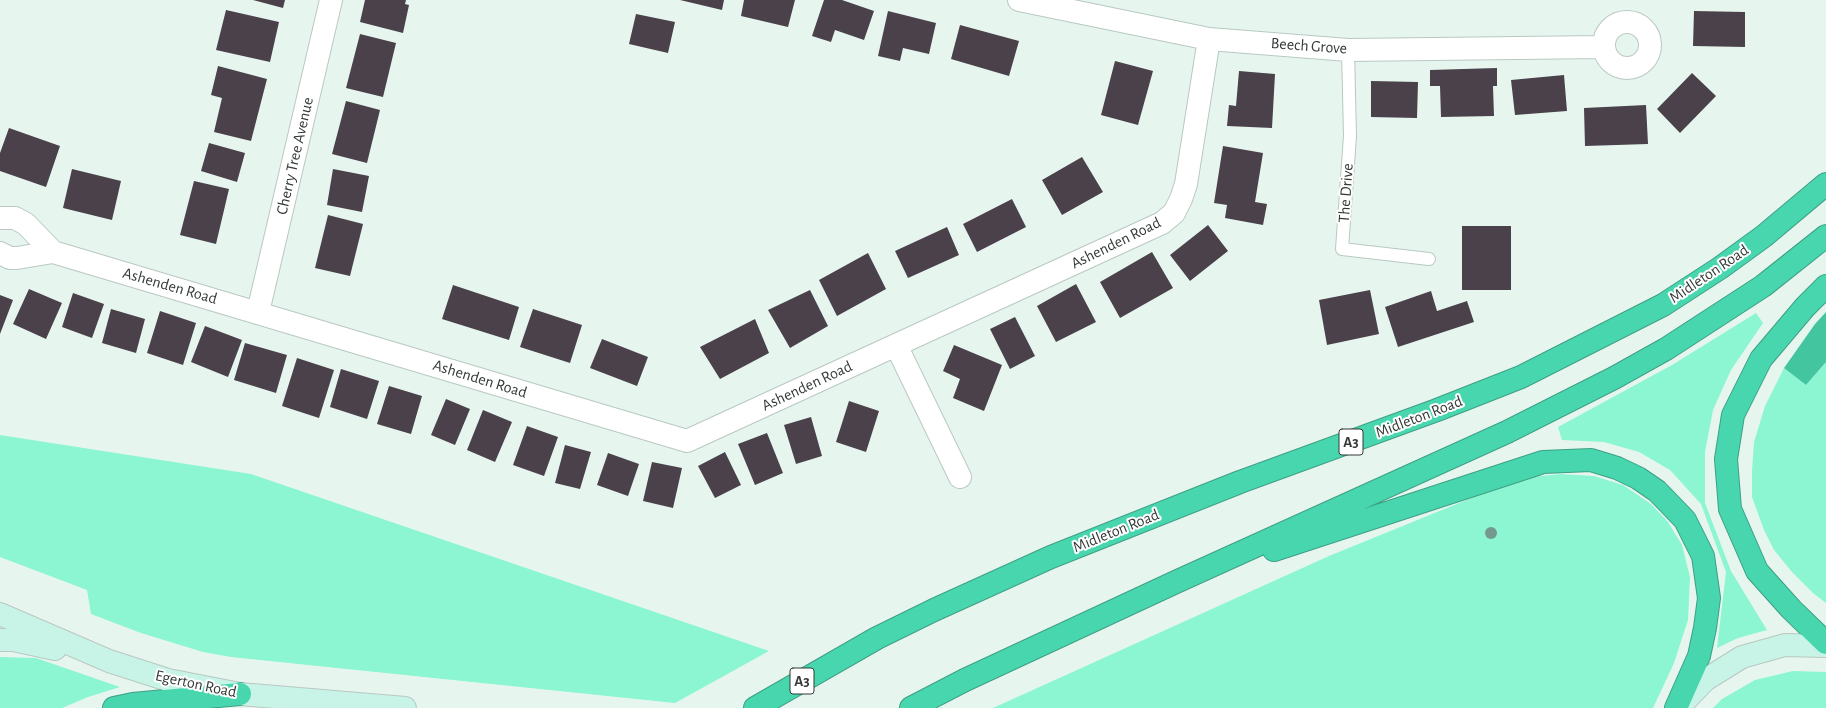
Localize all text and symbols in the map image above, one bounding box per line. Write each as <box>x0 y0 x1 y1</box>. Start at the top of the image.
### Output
street label: Beech Grove <box>1270 34 1348 58</box>
street label: Cherry Tree Avenue <box>272 95 318 217</box>
street label: The Drive <box>1334 163 1358 223</box>
street label: Ashenden Road <box>1068 213 1164 273</box>
street label: Midleton Road <box>1666 240 1752 308</box>
street label: Ashenden Road <box>120 263 220 309</box>
street label: Ashenden Road <box>431 356 529 402</box>
street label: Ashenden Road <box>759 357 855 415</box>
street label: Midleton Road <box>1373 392 1465 442</box>
road number: A3 <box>1339 429 1363 455</box>
street label: Midleton Road <box>1070 505 1162 557</box>
street label: Egerton Road <box>154 666 238 702</box>
road number: A3 <box>790 668 814 694</box>

